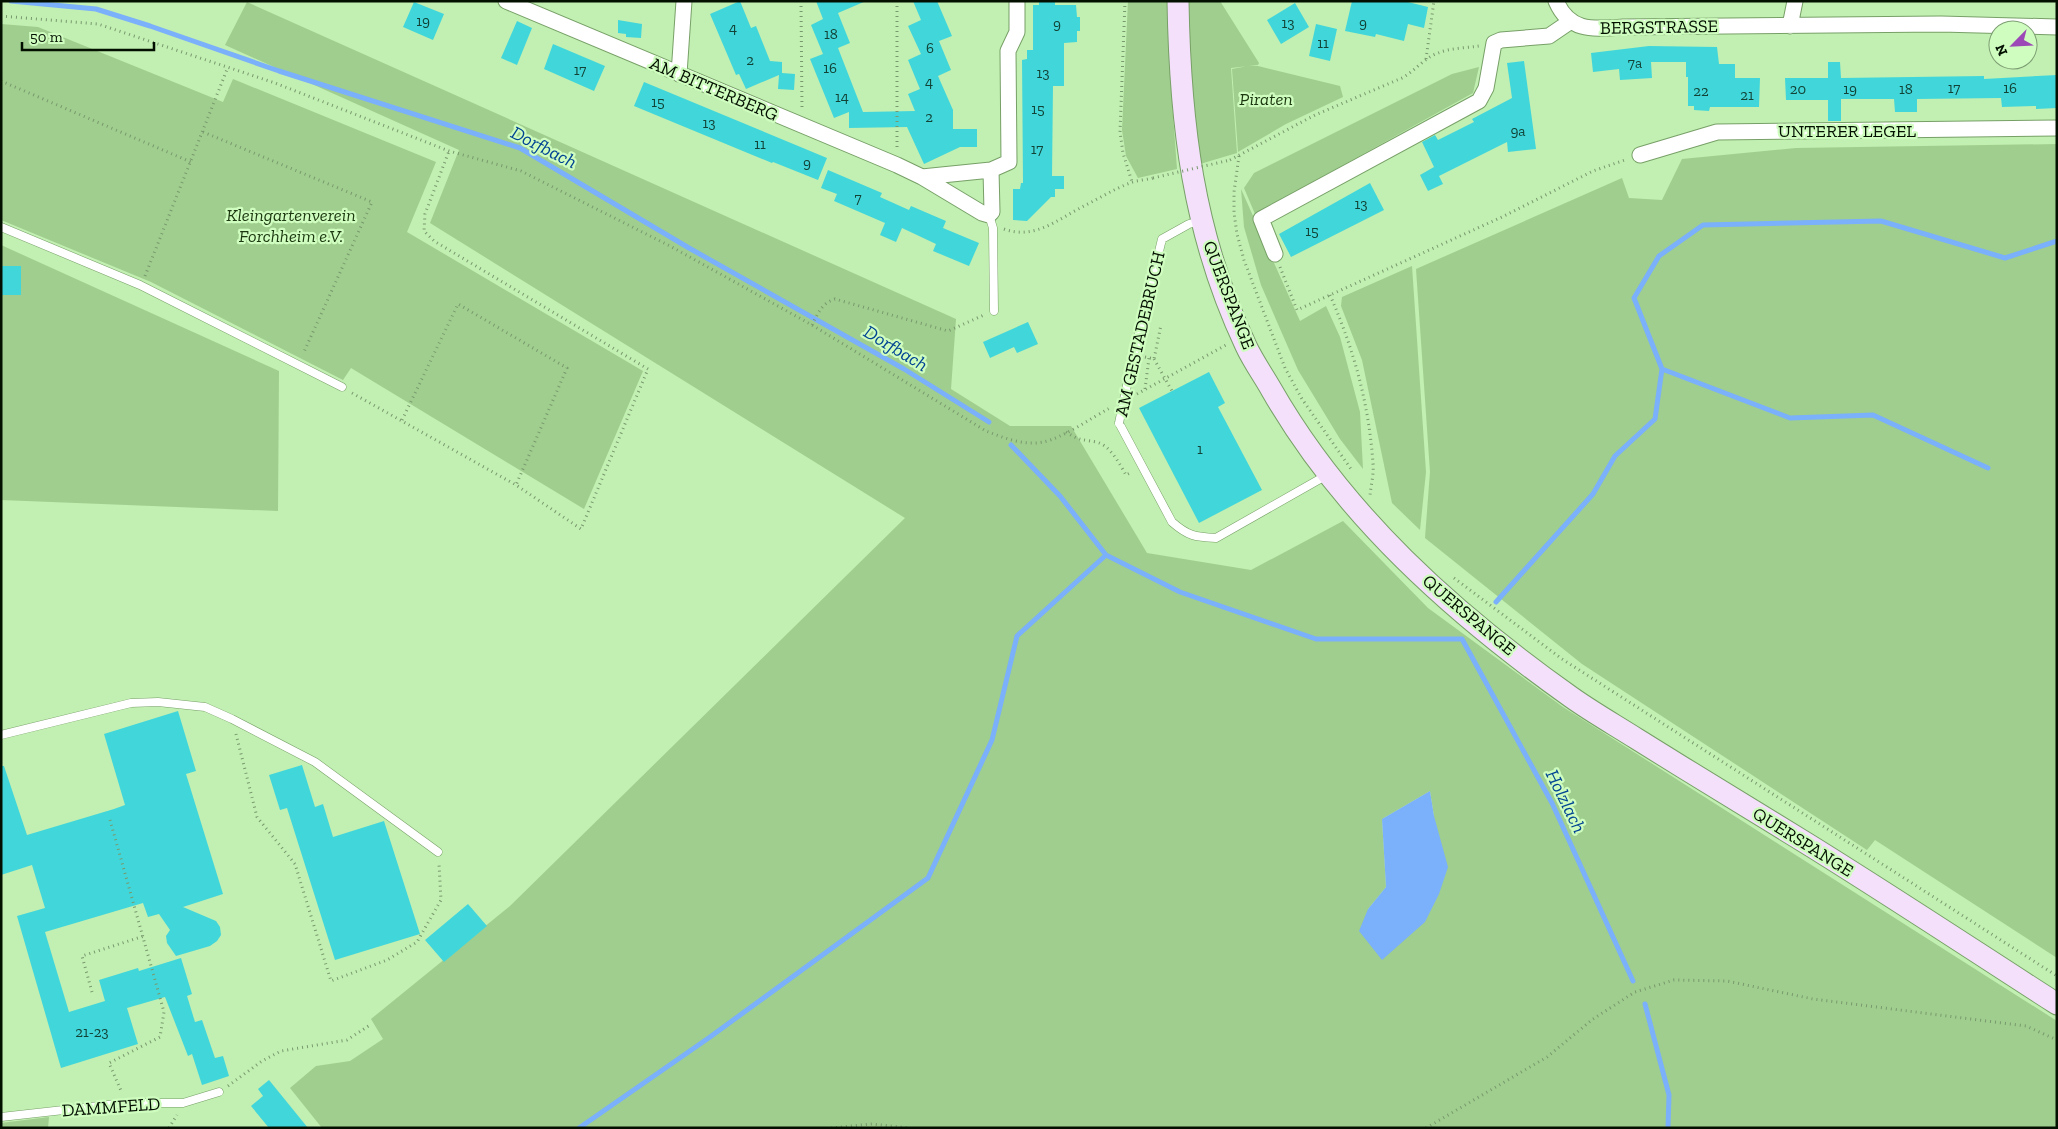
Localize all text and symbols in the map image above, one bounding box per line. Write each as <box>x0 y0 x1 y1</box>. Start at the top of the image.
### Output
house number: 19 <box>416 12 430 30</box>
house number: 13 <box>1281 14 1295 32</box>
house number: 9 <box>1359 14 1367 32</box>
house number: 9 <box>1053 15 1061 33</box>
street label: BERGSTRASSE <box>1600 15 1718 39</box>
house number: 4 <box>729 19 737 37</box>
scale bar <box>22 20 155 52</box>
north arrow <box>1988 20 2038 70</box>
house number: 18 <box>824 25 838 43</box>
text: 50 m <box>30 28 63 46</box>
house number: 11 <box>1317 34 1329 52</box>
house number: 6 <box>926 39 934 57</box>
text: N <box>1992 41 2012 58</box>
house number: 2 <box>746 51 754 69</box>
street label: AM BITTERBERG <box>647 52 781 126</box>
house number: 7a <box>1628 54 1642 72</box>
house number: 16 <box>823 59 837 77</box>
house number: 17 <box>574 61 586 79</box>
house number: 13 <box>1036 64 1050 82</box>
house number: 4 <box>925 73 933 91</box>
house number: 17 <box>1948 79 1960 97</box>
house number: 16 <box>2003 79 2017 97</box>
house number: 20 <box>1790 80 1806 98</box>
house number: 19 <box>1843 80 1857 98</box>
house number: 18 <box>1899 80 1913 98</box>
house number: 22 <box>1693 82 1709 100</box>
house number: 21 <box>1740 86 1754 104</box>
house number: 14 <box>835 88 849 106</box>
park label: Piraten <box>1239 88 1293 110</box>
house number: 15 <box>651 93 665 111</box>
house number: 15 <box>1031 100 1045 118</box>
house number: 2 <box>925 108 933 126</box>
house number: 13 <box>702 114 716 132</box>
street label: UNTERER LEGEL <box>1778 120 1916 142</box>
water label: Dorfbach <box>507 121 581 173</box>
house number: 9a <box>1510 122 1526 140</box>
house number: 11 <box>754 135 766 153</box>
house number: 17 <box>1031 140 1043 158</box>
house number: 9 <box>803 154 811 172</box>
house number: 7 <box>854 189 862 207</box>
house number: 13 <box>1354 195 1368 213</box>
park label: Kleingartenverein Forchheim e.V. <box>226 204 356 247</box>
house number: 15 <box>1305 222 1319 240</box>
street label: QUERSPANGE <box>1198 238 1260 352</box>
street label: AM GESTADEBRUCH <box>1110 249 1170 419</box>
water label: Dorfbach <box>860 320 932 376</box>
house number: 1 <box>1197 440 1203 458</box>
street label: QUERSPANGE <box>1418 570 1520 660</box>
water label: Holzlach <box>1541 766 1591 836</box>
street label: QUERSPANGE <box>1749 802 1857 882</box>
house number: 21-23 <box>75 1023 109 1041</box>
street label: DAMMFELD <box>61 1093 161 1121</box>

